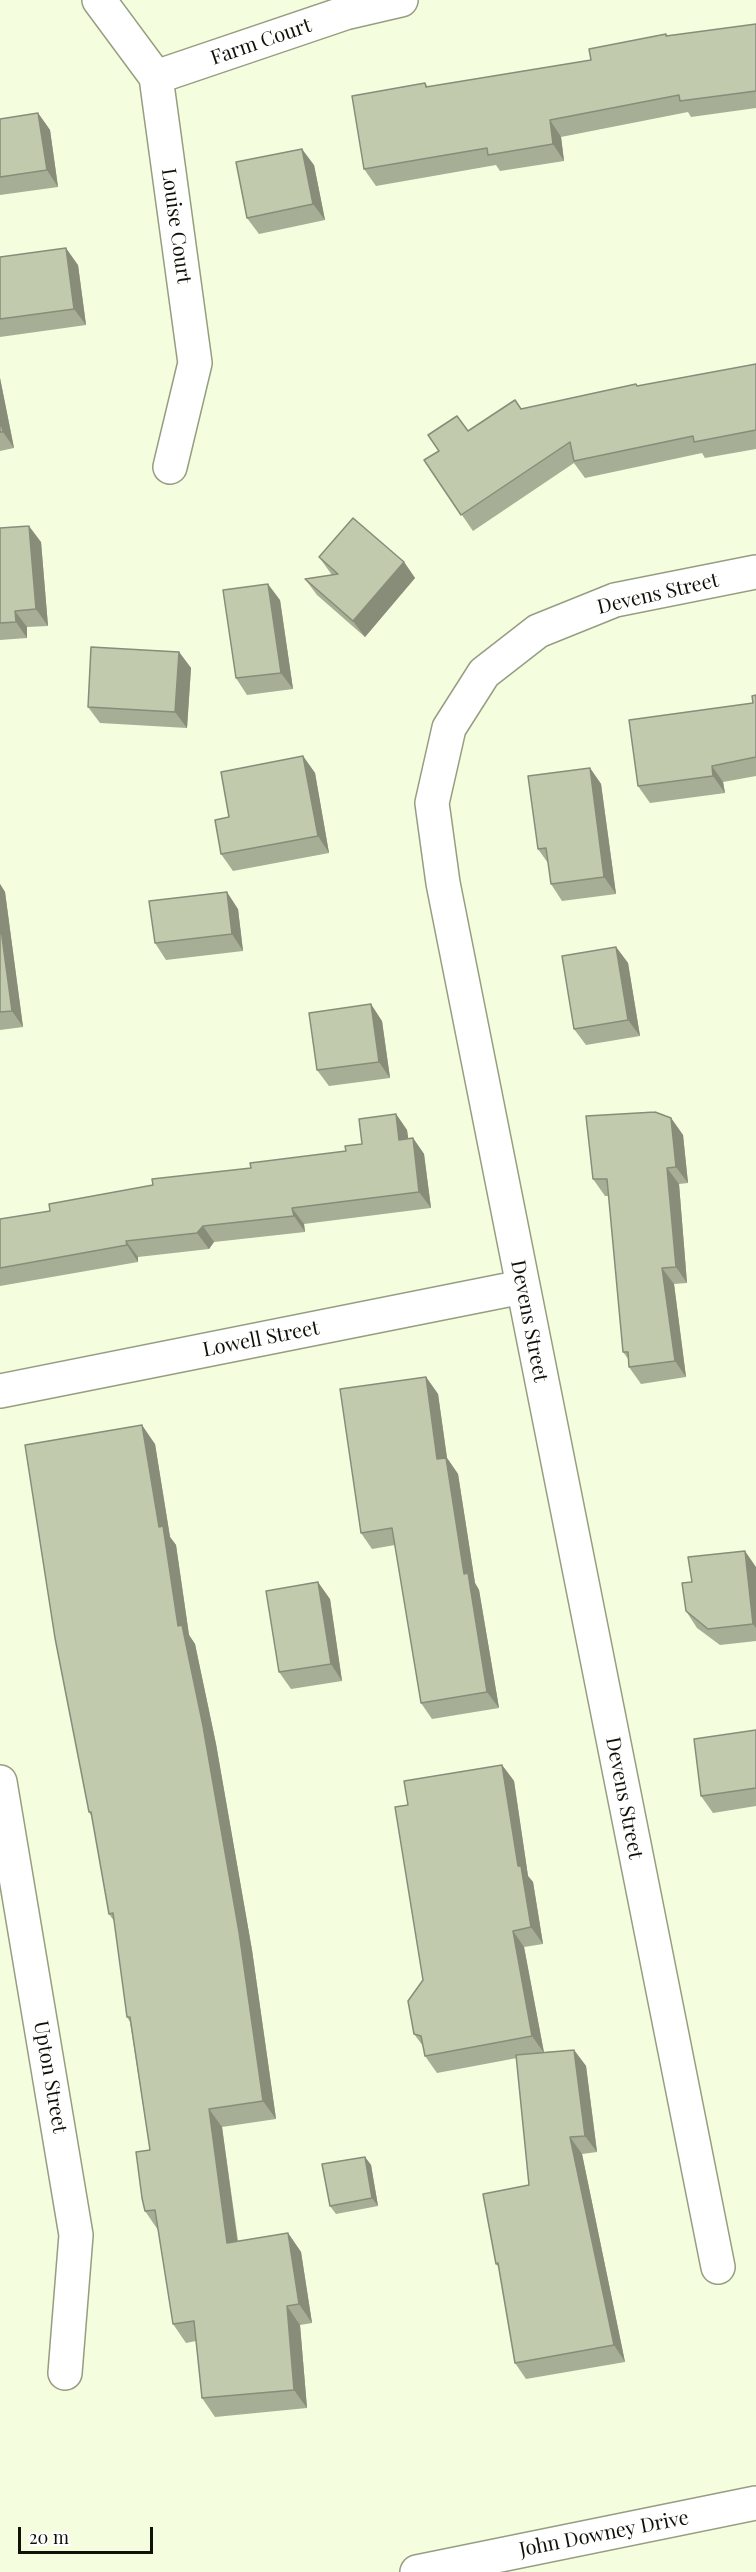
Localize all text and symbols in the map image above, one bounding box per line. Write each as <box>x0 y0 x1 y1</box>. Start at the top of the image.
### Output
street label: Farm Court <box>207 14 315 70</box>
street label: Louise Court <box>156 167 196 285</box>
street label: Devens Street <box>595 568 721 620</box>
street label: Devens Street <box>505 1258 553 1384</box>
street label: Lowell Street <box>201 1316 321 1362</box>
street label: Devens Street <box>600 1735 648 1861</box>
street label: Upton Street <box>28 2019 72 2135</box>
street label: John Downey Drive <box>517 2506 691 2562</box>
scale bar <box>21 2515 156 2553</box>
text: 20 m <box>29 2525 69 2549</box>

